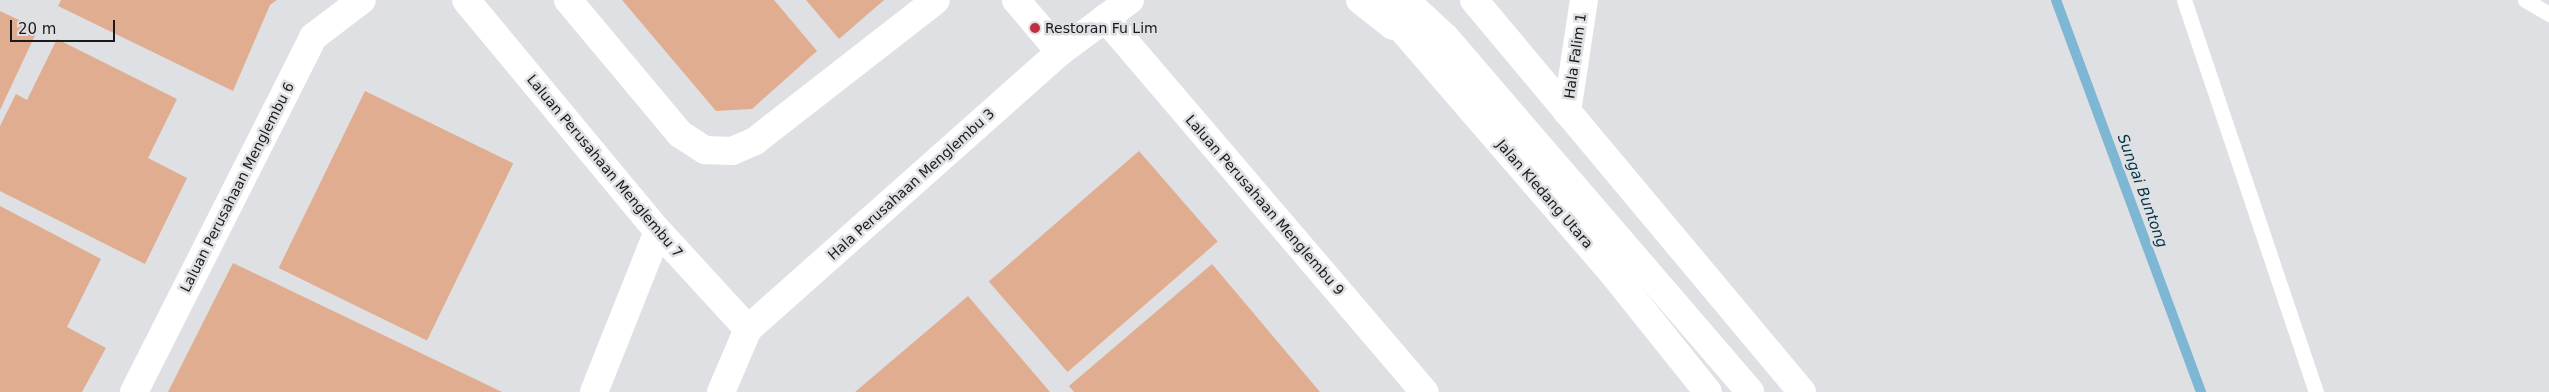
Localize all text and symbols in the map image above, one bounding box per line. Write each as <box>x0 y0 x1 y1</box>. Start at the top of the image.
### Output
scale bar <box>12 10 118 42</box>
street label: Hala Falim 1 <box>1561 12 1589 100</box>
text: 20 m <box>18 20 56 38</box>
place label: Restoran Fu Lim <box>1045 20 1158 36</box>
marker: Restoran Fu Lim <box>1029 22 1041 34</box>
street label: Laluan Perusahaan Menglembu 7 <box>524 71 686 261</box>
street label: Laluan Perusahaan Menglembu 6 <box>177 79 297 295</box>
street label: Hala Perusahaan Menglembu 3 <box>824 105 998 263</box>
street label: Laluan Perusahaan Menglembu 9 <box>1182 112 1348 298</box>
water label: Sungai Buntong <box>2113 132 2171 250</box>
street label: Jalan Kledang Utara <box>1493 136 1597 252</box>

